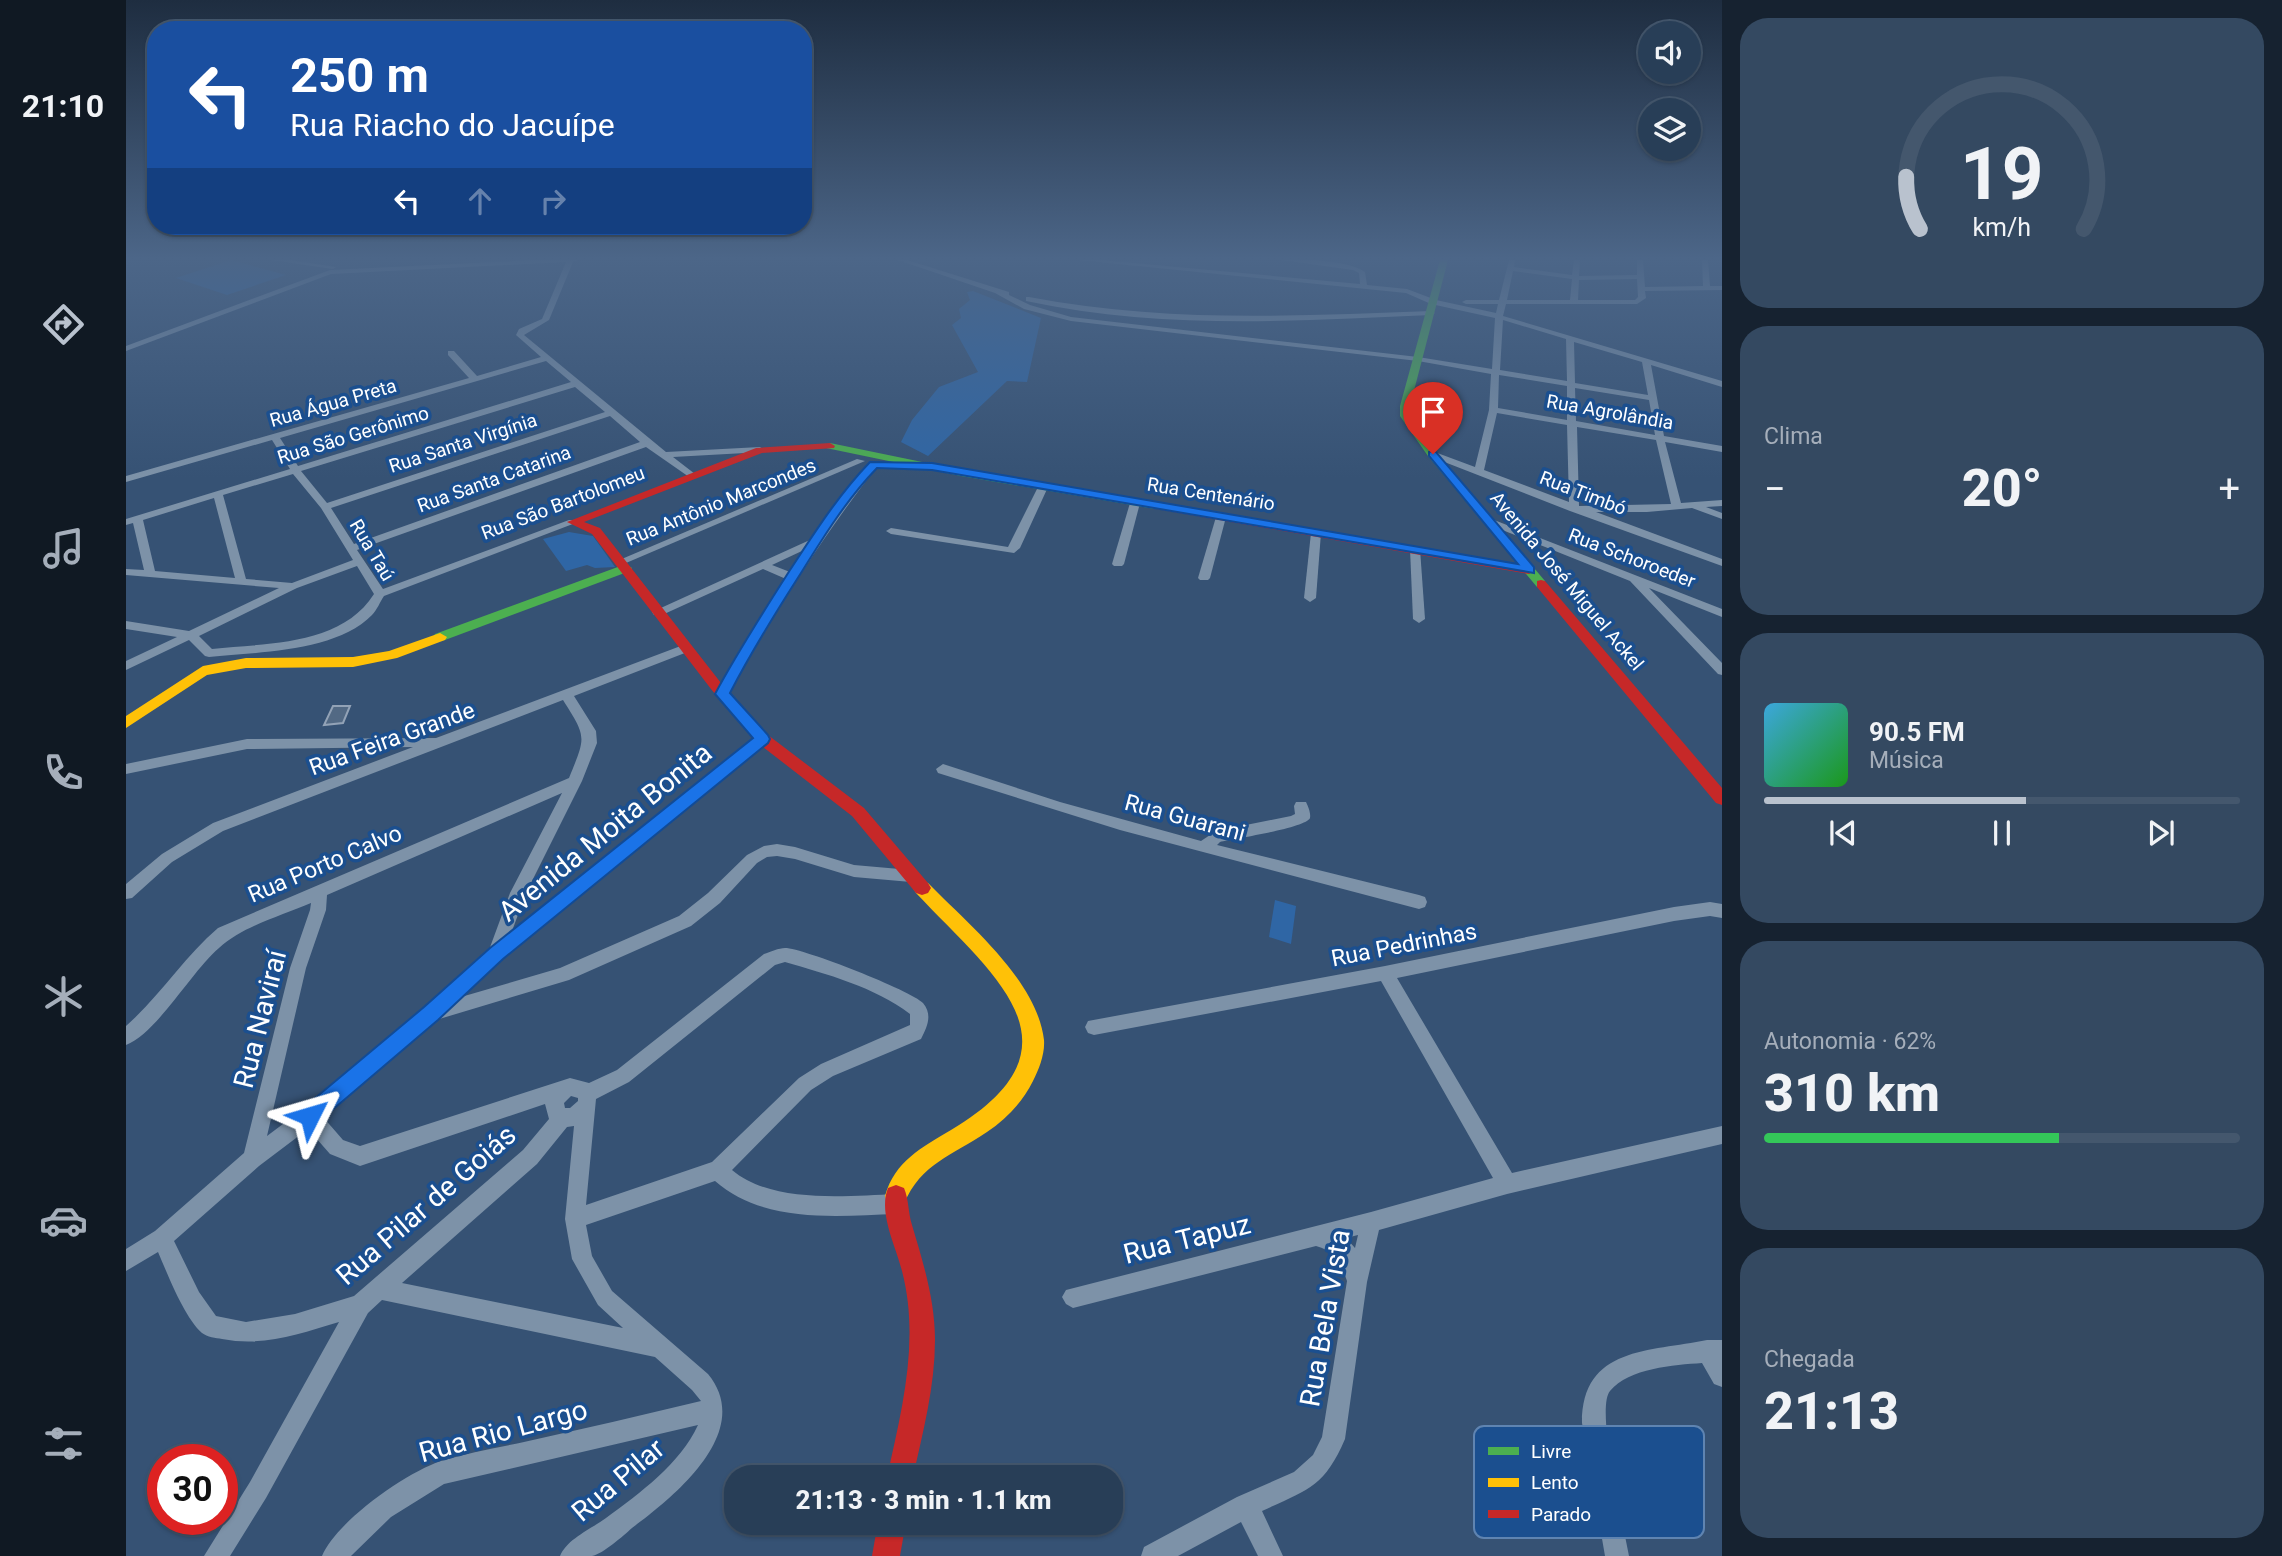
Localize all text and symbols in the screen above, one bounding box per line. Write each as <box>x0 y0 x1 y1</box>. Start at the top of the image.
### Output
map controls <box>1638 21 1701 161</box>
button: sound <box>1638 21 1701 84</box>
text: 250 m <box>290 47 429 104</box>
icon: left <box>175 49 266 140</box>
text: 21:10 <box>22 87 104 125</box>
button: layers <box>1638 98 1701 161</box>
text: Rua Riacho do Jacuípe <box>290 106 615 144</box>
text: 19 <box>1960 131 2044 217</box>
icon: left <box>388 182 426 220</box>
icon: ahead <box>461 182 499 220</box>
icon: right <box>534 182 572 220</box>
text: km/h <box>1973 213 2031 242</box>
icon: directions <box>39 300 88 349</box>
street label: Rua Água Preta <box>267 374 399 432</box>
pin <box>1403 382 1463 454</box>
street label: Rua Agrolândia <box>1545 390 1675 434</box>
icon: arrive <box>1414 393 1452 431</box>
street label: Rua São Gerônimo <box>275 401 431 469</box>
street label: Rua Santa Virgínia <box>386 408 540 478</box>
text: Clima <box>1764 423 1823 450</box>
street label: Rua Santa Catarina <box>414 441 574 517</box>
street label: Rua Antônio Marcondes <box>623 453 819 551</box>
text: 20° <box>1962 458 2042 519</box>
street label: Rua São Bartolomeu <box>478 461 648 545</box>
street label: Rua Timbó <box>1536 466 1630 520</box>
text: − <box>1764 467 1786 511</box>
text: + <box>2218 467 2240 511</box>
street label: Rua Centenário <box>1145 473 1277 515</box>
street label: Avenida José Miguel Ackel <box>1486 487 1648 675</box>
street label: Rua Taú <box>345 515 399 585</box>
street label: Rua Schoroeder <box>1565 523 1699 593</box>
icon: music <box>39 524 88 573</box>
street label: Rua Feira Grande <box>305 697 479 781</box>
text: 90.5 FM <box>1869 717 1965 747</box>
street label: Avenida Moita Bonita <box>492 736 718 928</box>
text: Música <box>1869 747 1944 774</box>
icon: phone <box>39 748 88 797</box>
street label: Rua Guarani <box>1122 789 1248 847</box>
icon: previous <box>1824 814 1862 852</box>
icon: pause <box>1983 814 2021 852</box>
icon: next <box>2142 814 2180 852</box>
street label: Rua Porto Calvo <box>244 819 406 909</box>
street label: Rua Pedrinhas <box>1329 918 1479 972</box>
street label: Rua Naviraí <box>227 945 293 1092</box>
icon: climate <box>39 972 88 1021</box>
text: Autonomia · 62% <box>1764 1028 1936 1055</box>
text: 310 km <box>1764 1063 1940 1124</box>
position arrow <box>273 1079 347 1153</box>
street label: Rua Pilar de Goiás <box>330 1118 522 1292</box>
icon: car <box>39 1196 88 1245</box>
street label: Rua Tapuz <box>1120 1207 1254 1271</box>
street label: Rua Bela Vista <box>1293 1227 1357 1409</box>
text: Chegada <box>1764 1346 1855 1373</box>
text: 21:13 <box>1764 1381 1899 1442</box>
street label: Rua Rio Largo <box>415 1393 591 1469</box>
icon: filters <box>39 1419 88 1468</box>
legend <box>1474 1426 1704 1538</box>
street label: Rua Pilar <box>565 1431 671 1528</box>
text: Livre <box>1531 1440 1571 1463</box>
speed limit sign: 30 <box>147 1444 238 1535</box>
text: Lento <box>1531 1471 1579 1494</box>
text: 21:13 · 3 min · 1.1 km <box>796 1485 1051 1515</box>
text: Parado <box>1531 1503 1591 1526</box>

